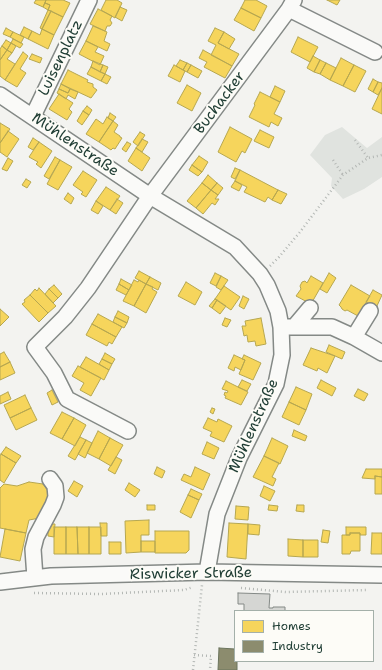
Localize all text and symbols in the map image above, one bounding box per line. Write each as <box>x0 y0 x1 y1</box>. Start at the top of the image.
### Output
street label: Luisenplatz <box>35 17 87 99</box>
street label: Buchacker <box>191 68 249 138</box>
street label: Mühlenstraße <box>28 109 122 181</box>
street label: Mühlenstraße <box>225 376 283 476</box>
street label: Riswicker Straße <box>130 564 252 584</box>
legend <box>234 610 374 662</box>
text: Homes <box>272 618 311 634</box>
text: Industry <box>272 638 323 654</box>

